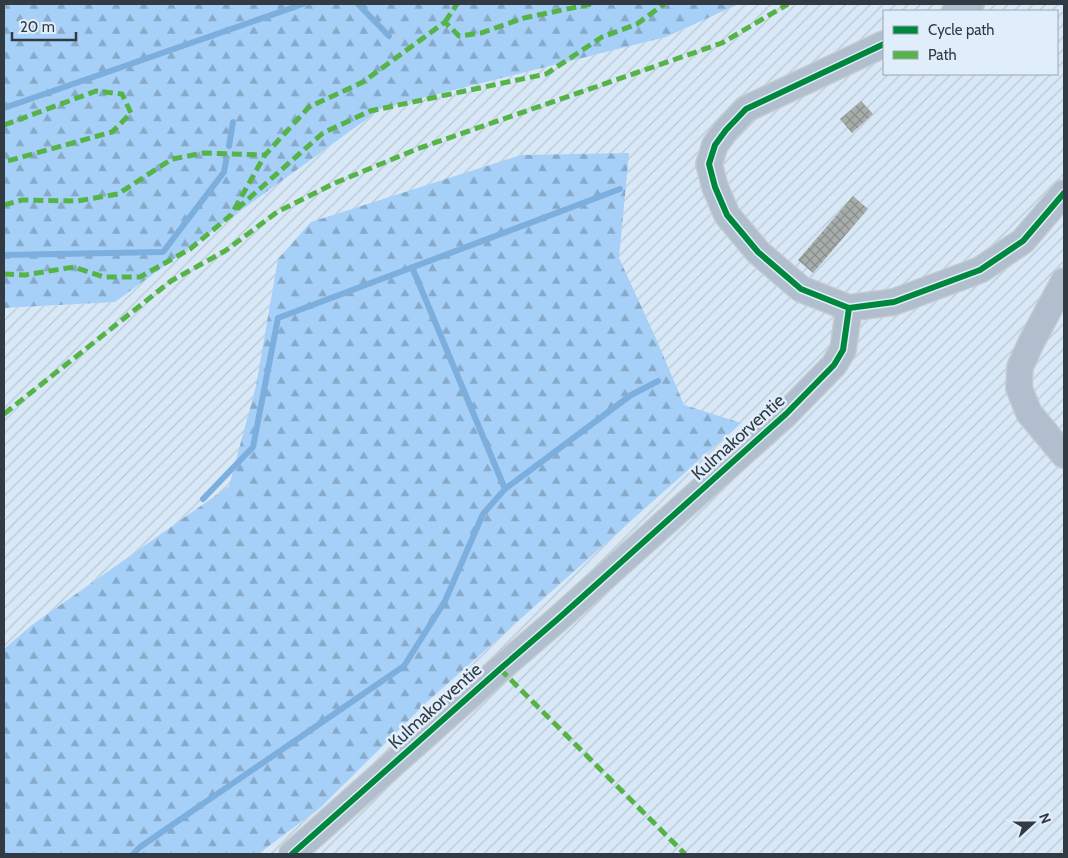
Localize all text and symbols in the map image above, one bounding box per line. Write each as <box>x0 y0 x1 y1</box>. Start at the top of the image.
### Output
scale bar <box>12 10 76 42</box>
legend <box>883 10 1058 75</box>
text: 20 m <box>20 18 55 36</box>
text: Cycle path <box>928 21 994 39</box>
text: Path <box>928 46 957 64</box>
street label: Kulmakorventie <box>687 389 789 485</box>
street label: Kulmakorventie <box>384 658 486 754</box>
north arrow <box>1008 798 1058 848</box>
text: N <box>1035 810 1055 826</box>

